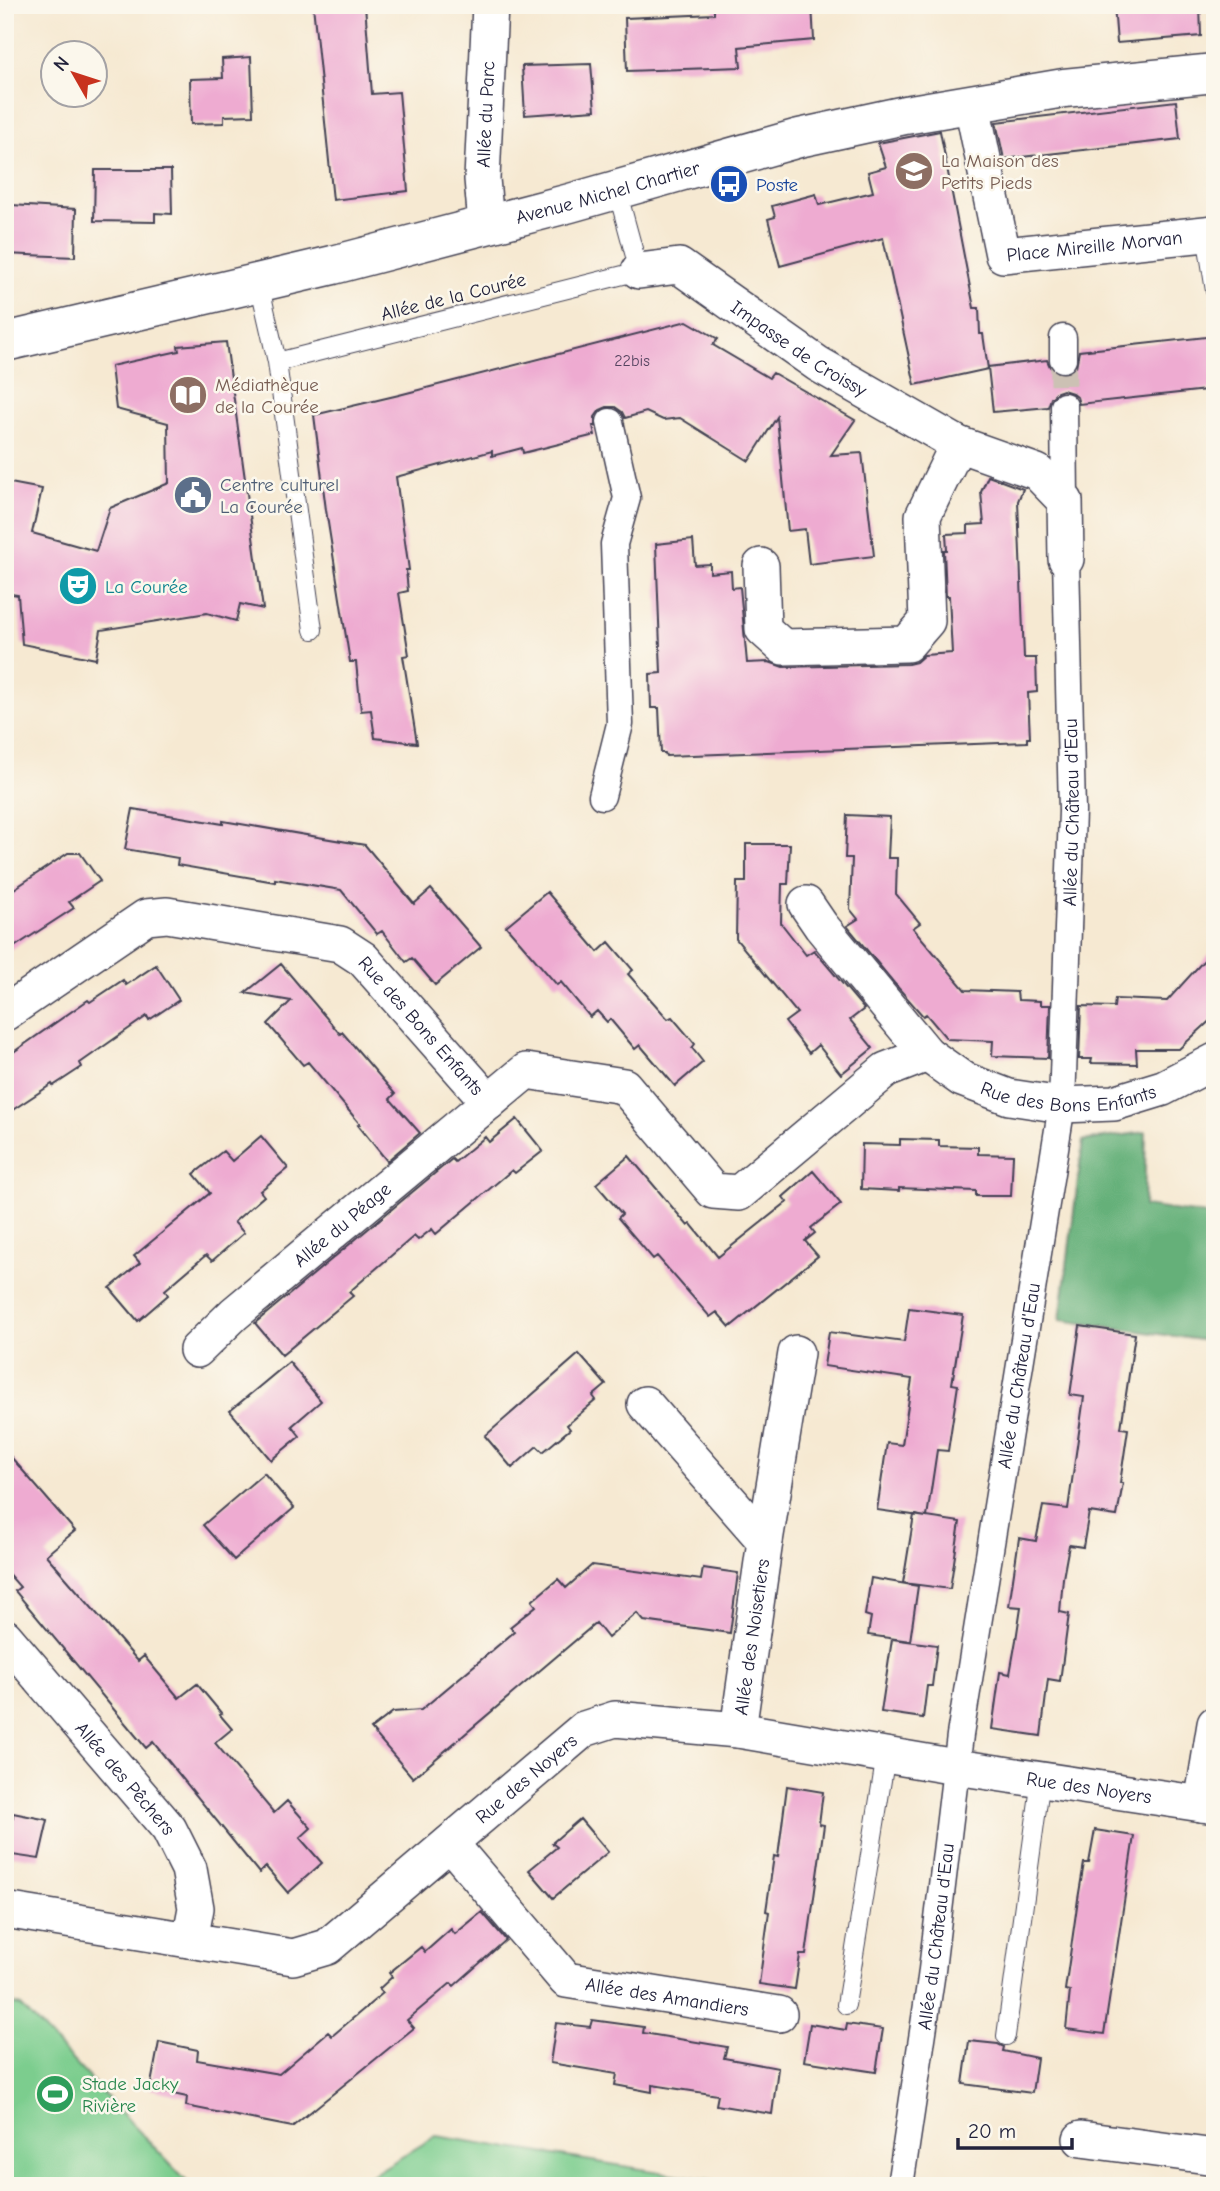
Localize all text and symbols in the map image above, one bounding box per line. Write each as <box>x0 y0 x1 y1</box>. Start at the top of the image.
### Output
north arrow <box>38 38 108 108</box>
text: N <box>49 52 74 76</box>
street label: Allée du Parc <box>473 60 499 168</box>
school or university icon: La Maison des Petits Pieds <box>893 150 935 192</box>
place label: La Maison des Petits Pieds <box>941 150 1059 194</box>
street label: Avenue Michel Chartier <box>513 157 703 229</box>
bus stop icon: Poste <box>708 163 750 205</box>
place label: Poste <box>756 174 798 196</box>
street label: Place Mireille Morvan <box>1005 226 1183 267</box>
street label: Allée de la Courée <box>379 268 528 326</box>
street label: Impasse de Croissy <box>726 296 871 402</box>
house number: 22bis <box>614 352 650 370</box>
library icon: Médiathèque de la Courée <box>167 374 209 416</box>
place label: Médiathèque de la Courée <box>215 374 319 418</box>
public building icon: Centre culturel La Courée <box>172 474 214 516</box>
place label: Centre culturel La Courée <box>220 474 339 518</box>
theatre icon: La Courée <box>57 565 99 607</box>
place label: La Courée <box>105 576 188 598</box>
street label: Allée du Château d'Eau <box>1059 718 1084 907</box>
street label: Rue des Bons Enfants <box>354 952 488 1100</box>
street label: Rue des Bons Enfants <box>977 1077 1159 1117</box>
street label: Allée du Péage <box>289 1178 396 1272</box>
street label: Allée du Château d'Eau <box>993 1281 1045 1470</box>
street label: Allée des Noisetiers <box>730 1557 774 1717</box>
street label: Allée des Pêchers <box>70 1718 180 1839</box>
street label: Rue des Noyers <box>471 1730 582 1828</box>
street label: Rue des Noyers <box>1025 1768 1153 1808</box>
street label: Allée du Château d'Eau <box>913 1842 959 2031</box>
street label: Allée des Amandiers <box>584 1973 750 2021</box>
sports icon: Stade Jacky Rivière <box>34 2073 76 2115</box>
place label: Stade Jacky Rivière <box>82 2073 179 2117</box>
scale bar <box>958 2107 1071 2151</box>
text: 20 m <box>968 2119 1016 2143</box>

